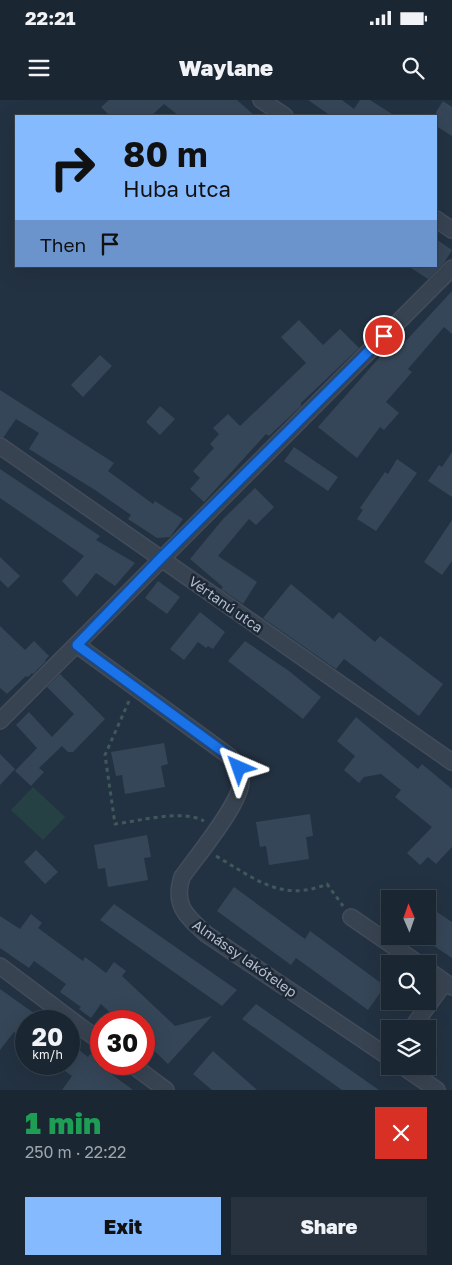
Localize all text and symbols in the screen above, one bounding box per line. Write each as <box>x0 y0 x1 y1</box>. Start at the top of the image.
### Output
text: 22:21 <box>25 6 76 29</box>
icon: menu <box>25 54 53 82</box>
text: Waylane <box>179 54 273 81</box>
icon: search <box>399 54 427 82</box>
text: 80 m <box>123 133 208 175</box>
icon: right <box>40 135 105 200</box>
text: Huba utca <box>123 175 231 202</box>
icon: arrive <box>96 230 124 258</box>
text: Then <box>40 233 86 256</box>
pin <box>363 315 405 357</box>
icon: arrive <box>370 322 398 350</box>
street label: Vértanú utca <box>186 572 266 636</box>
position arrow <box>212 741 264 793</box>
north arrow <box>381 890 436 945</box>
map controls <box>381 890 436 1075</box>
street label: Almássy lakótelep <box>190 916 300 1000</box>
button: search <box>381 955 436 1010</box>
speed limit sign: 30 <box>90 1010 155 1075</box>
button: layers <box>381 1020 436 1075</box>
text: 20 <box>32 1021 63 1052</box>
text: km/h <box>32 1047 63 1062</box>
text: 1 min <box>25 1105 101 1141</box>
button: close <box>375 1107 427 1159</box>
text: 250 m · 22:22 <box>25 1142 126 1162</box>
button: Exit <box>25 1197 221 1255</box>
button: Share <box>231 1197 427 1255</box>

